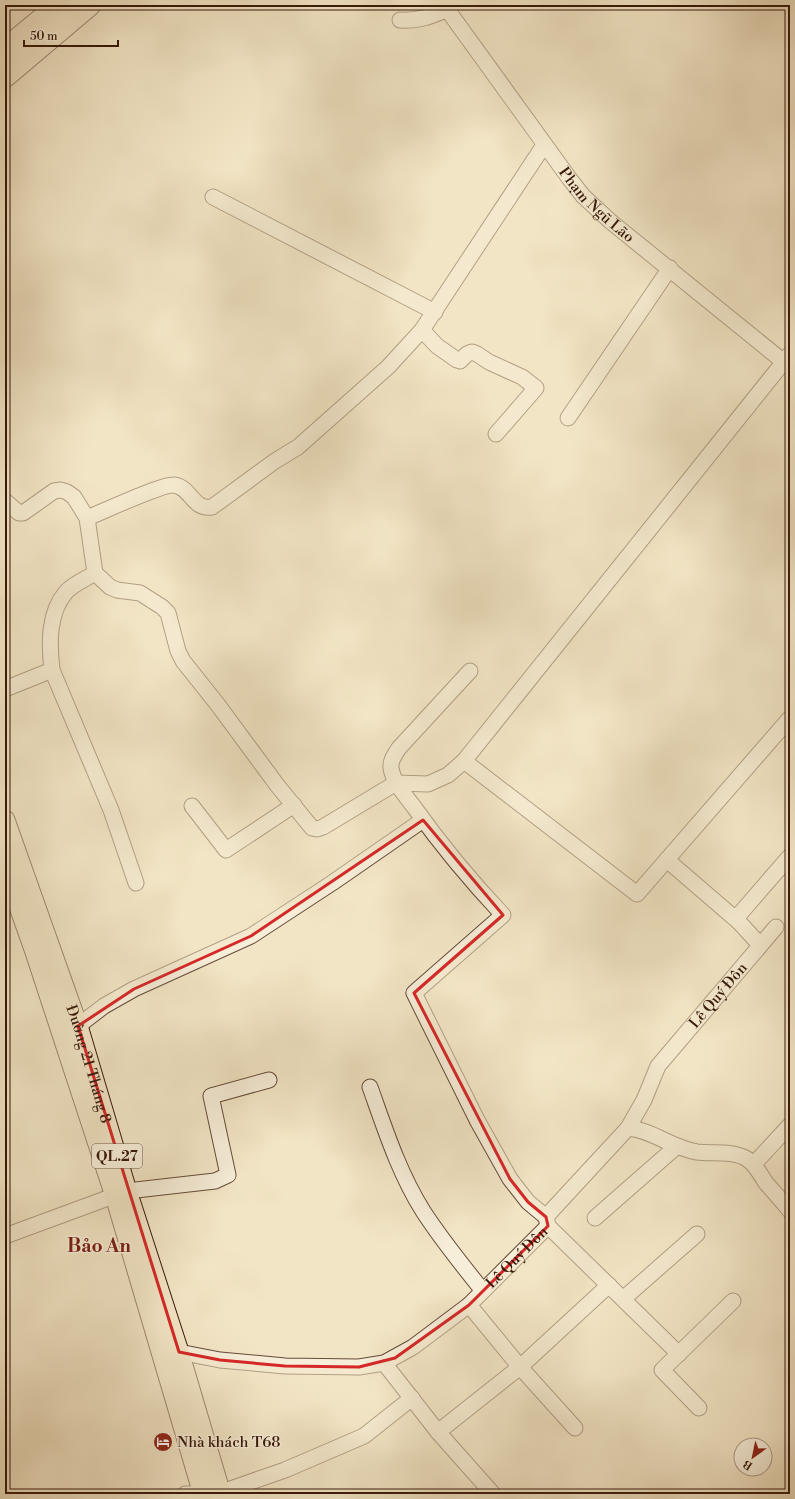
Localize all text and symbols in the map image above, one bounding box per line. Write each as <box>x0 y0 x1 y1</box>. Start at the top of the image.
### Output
scale bar <box>24 22 118 48</box>
text: 50 m <box>30 29 58 44</box>
street label: Phạm Ngũ Lão <box>554 164 638 247</box>
street label: Lê Quý Đôn <box>685 959 752 1032</box>
street label: Đường 21 Tháng 8 <box>61 1002 115 1125</box>
road number: QL.27 <box>92 1144 142 1168</box>
street label: Lê Quý Đôn <box>482 1222 552 1293</box>
district label: Bảo An <box>67 1234 131 1258</box>
hotel icon: Nhà khách T68 <box>152 1431 174 1453</box>
place label: Nhà khách T68 <box>177 1433 281 1452</box>
north arrow <box>733 1437 773 1477</box>
text: B <box>741 1456 755 1473</box>

